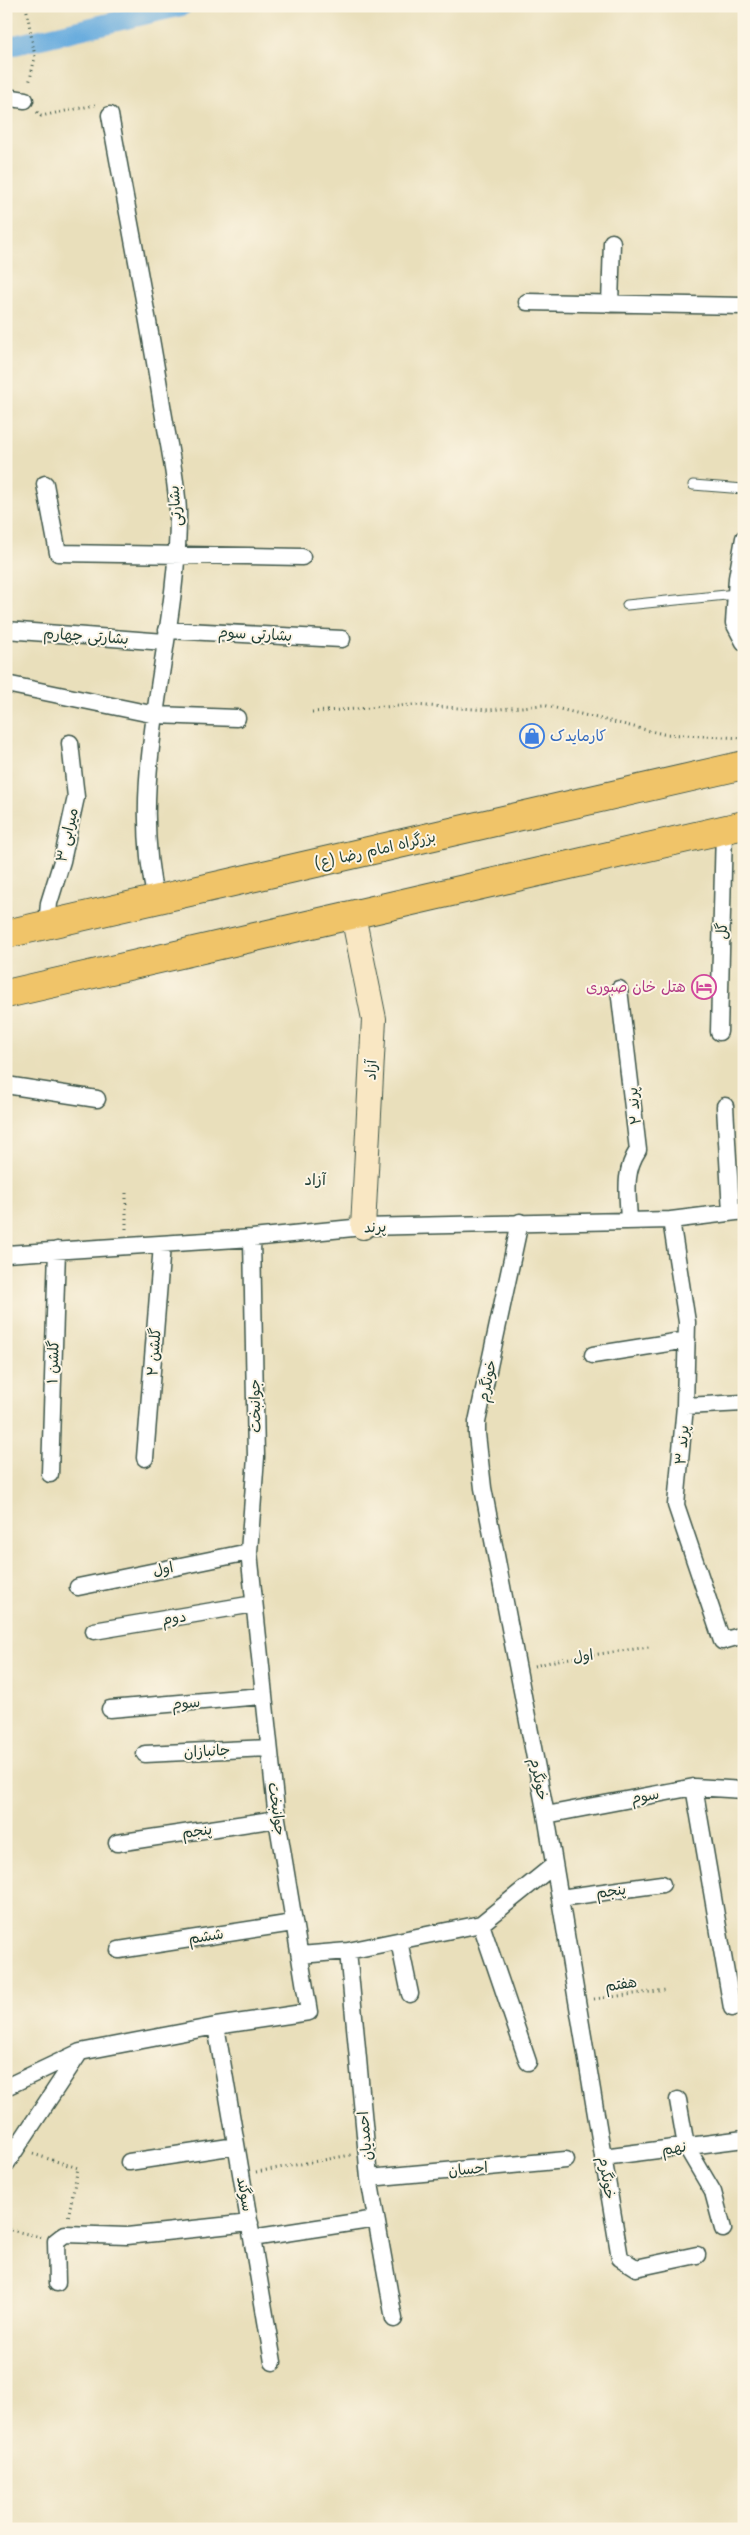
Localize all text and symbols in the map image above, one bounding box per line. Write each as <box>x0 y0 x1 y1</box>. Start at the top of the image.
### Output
street label: بشارتی <box>161 485 186 527</box>
street label: بشارتی سوم <box>217 619 293 648</box>
street label: بشارتی چهارم <box>43 620 130 650</box>
shop icon: کارمایدک <box>519 723 545 749</box>
place label: کارمایدک <box>550 723 606 746</box>
street label: میرابی ۳ <box>48 805 83 864</box>
street label: بزرگراه امام رضا (ع) <box>312 823 438 875</box>
street label: گل <box>709 922 732 940</box>
place label: هتل خان صبوری <box>586 974 686 997</box>
hotel icon: هتل خان صبوری <box>691 974 717 1000</box>
street label: آزاد <box>357 1058 382 1081</box>
street label: پرند ۲ <box>619 1086 646 1126</box>
district label: آزاد <box>304 1166 327 1190</box>
street label: پرند <box>363 1213 387 1238</box>
street label: گلشن ۲ <box>139 1327 166 1377</box>
street label: گلشن ۱ <box>39 1340 64 1384</box>
street label: خونگرم <box>470 1357 503 1404</box>
street label: جوانبخت <box>242 1379 265 1433</box>
street label: پرند ۳ <box>667 1424 694 1466</box>
street label: اول <box>150 1554 175 1581</box>
street label: دوم <box>160 1603 188 1632</box>
street label: اول <box>571 1642 595 1667</box>
street label: سوم <box>171 1689 201 1716</box>
street label: جانبازان <box>183 1737 231 1762</box>
street label: خونگرم <box>523 1755 556 1802</box>
street label: جوانبخت <box>263 1781 294 1837</box>
street label: سوم <box>629 1781 661 1810</box>
street label: پنجم <box>180 1816 214 1845</box>
street label: پنجم <box>594 1876 628 1905</box>
street label: ششم <box>186 1920 225 1951</box>
street label: هفتم <box>603 1969 639 1998</box>
street label: احمدیان <box>350 2110 377 2162</box>
street label: نهم <box>660 2133 688 2162</box>
street label: احسان <box>447 2154 489 2181</box>
street label: خونگرم <box>592 2155 623 2201</box>
street label: سوگند <box>232 2175 261 2213</box>

